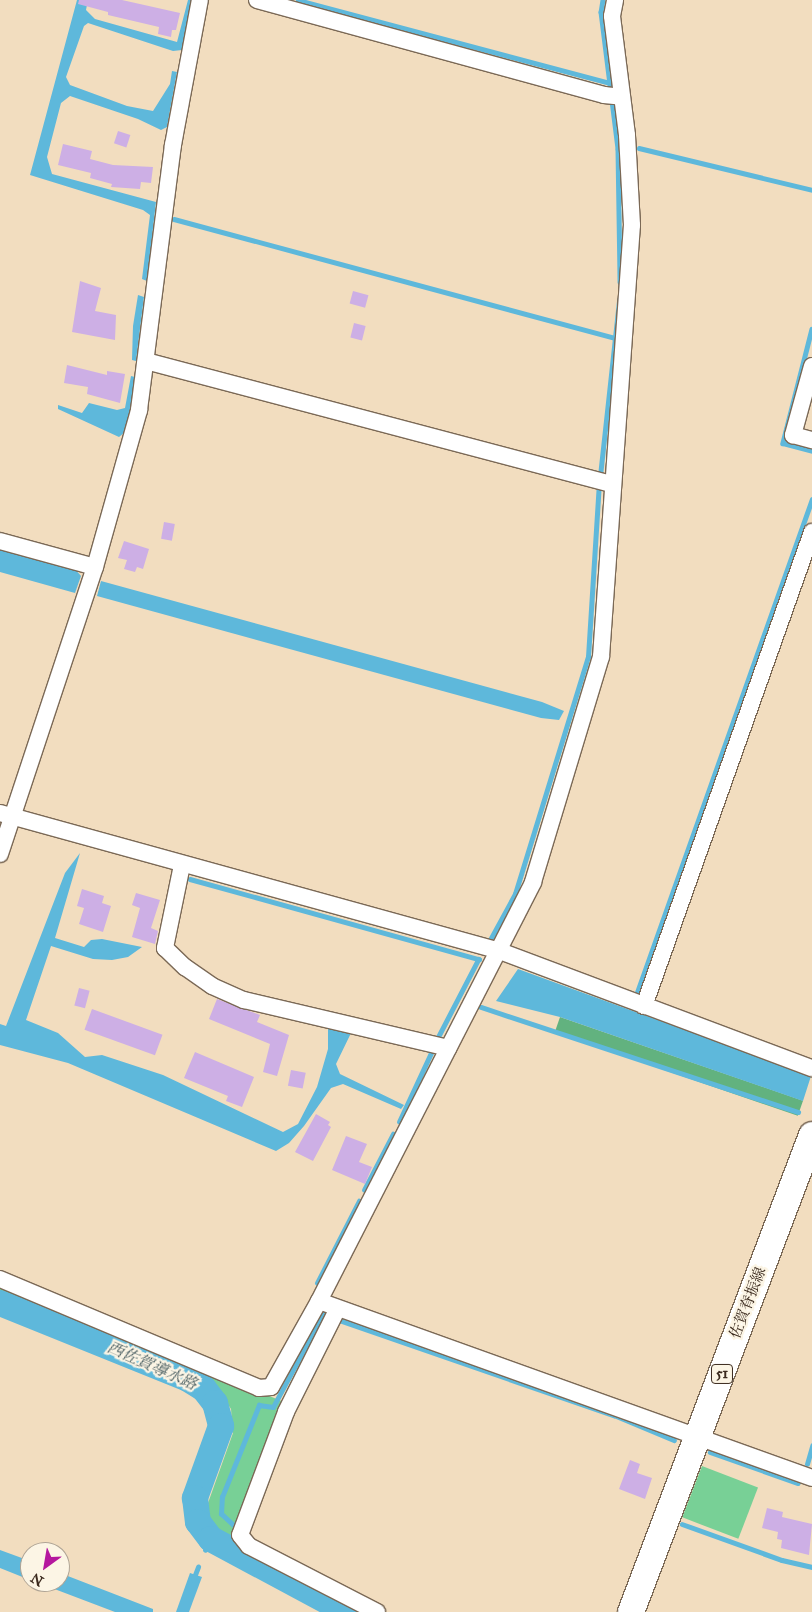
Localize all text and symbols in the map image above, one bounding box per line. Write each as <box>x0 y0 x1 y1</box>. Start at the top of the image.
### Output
street label: 佐賀脊振線 <box>726 1265 770 1341</box>
water label: 西佐賀導水路 <box>104 1338 200 1394</box>
road number: 51 <box>711 1362 733 1386</box>
north arrow <box>20 1542 70 1592</box>
text: N <box>28 1569 47 1590</box>

